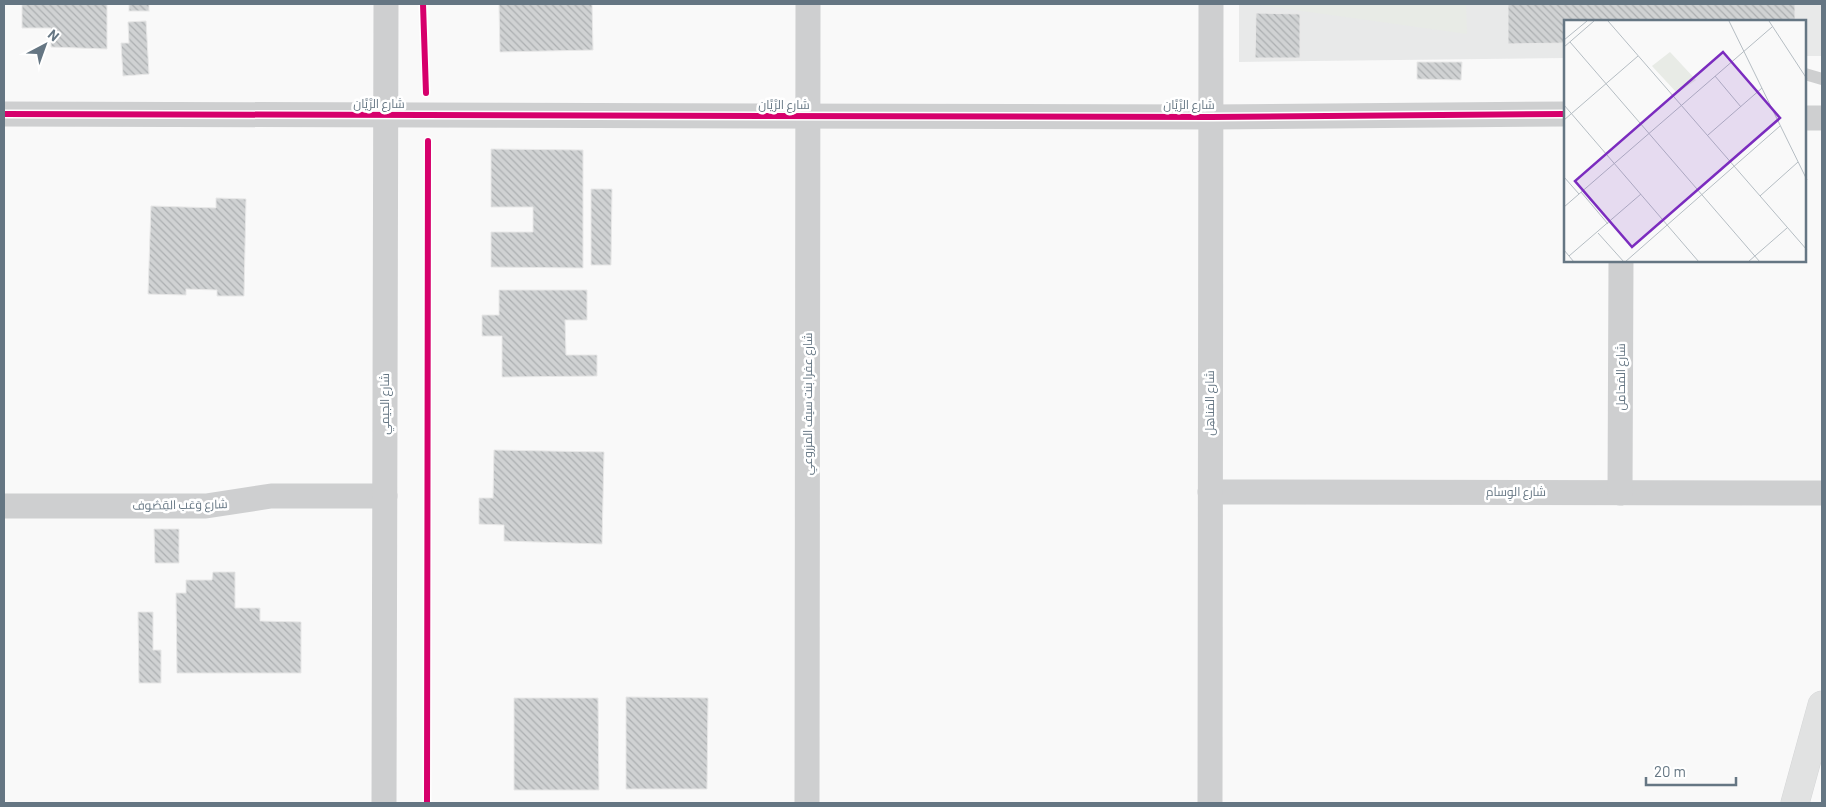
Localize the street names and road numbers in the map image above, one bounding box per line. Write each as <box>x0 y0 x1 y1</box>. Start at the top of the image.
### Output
street label: شارع الرَّيَّان <box>353 96 405 112</box>
street label: شارع الرَّيَّان <box>758 97 810 113</box>
street label: شارع الرَّيَّان <box>1163 97 1215 113</box>
street label: شارع عفرا بنت سيف المزروعي <box>800 333 818 475</box>
street label: شارع المَحامِل <box>1613 343 1629 411</box>
street label: شارع المَناهِل <box>1202 370 1218 436</box>
street label: شارع الجيمي <box>377 373 395 435</box>
street label: شارع الوِسام <box>1486 484 1546 501</box>
street label: شارع وَعَب القِصُوف <box>132 496 228 514</box>

